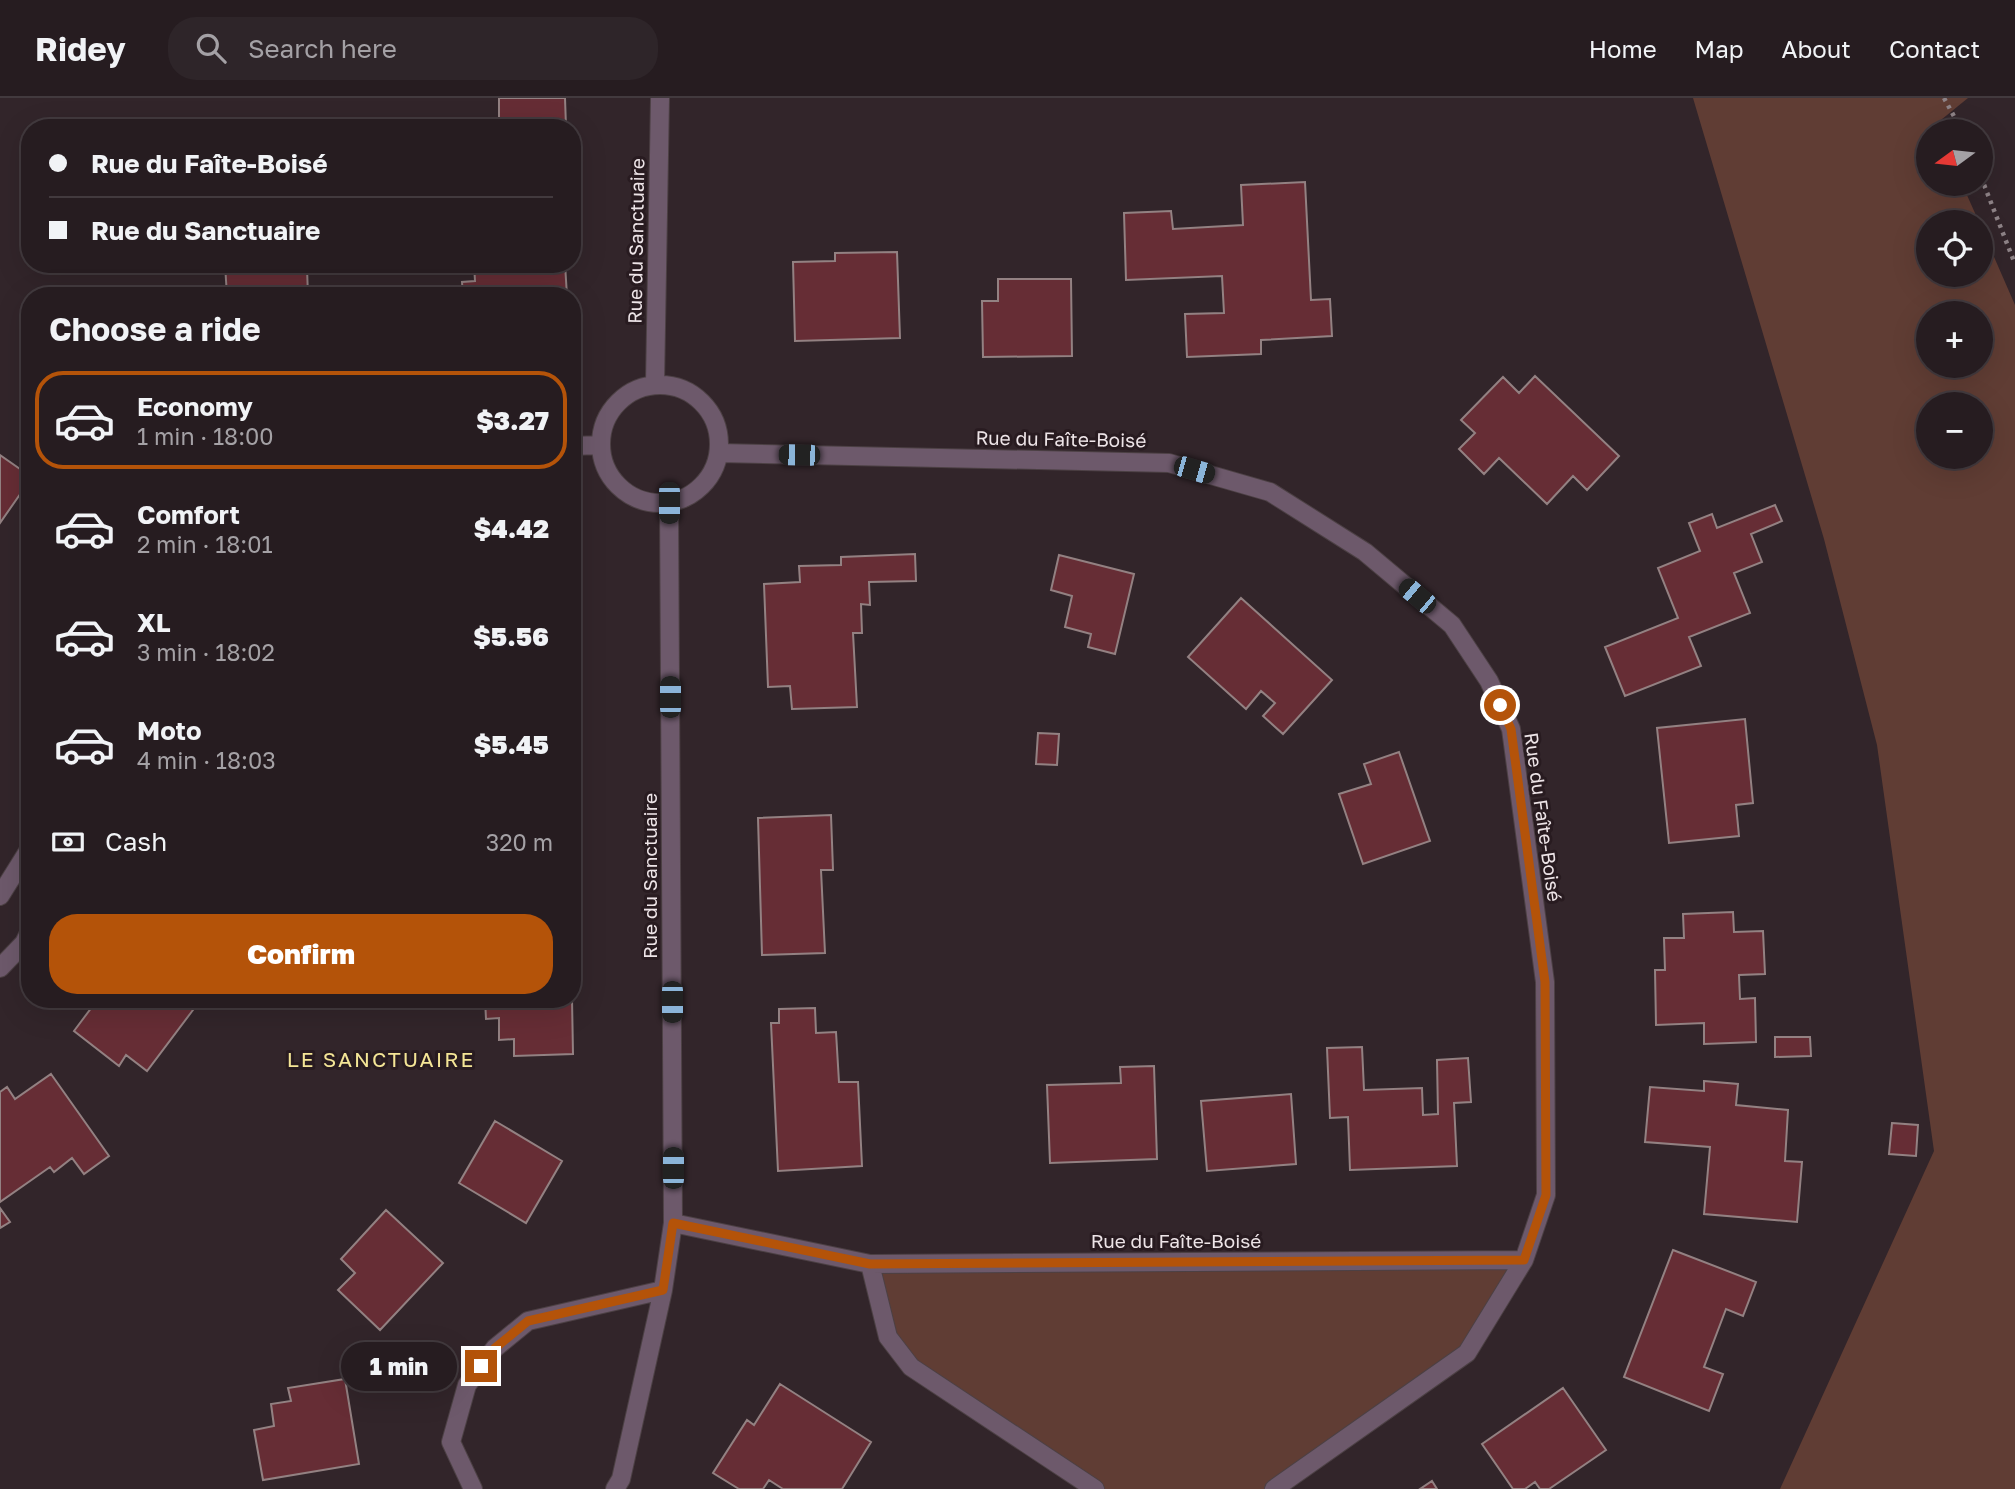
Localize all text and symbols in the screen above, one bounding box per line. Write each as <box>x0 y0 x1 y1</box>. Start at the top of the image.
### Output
search box <box>168 17 658 80</box>
text: Ridey <box>35 29 126 68</box>
icon: search <box>192 29 230 67</box>
text: Search here <box>248 33 397 64</box>
text: Home <box>1589 34 1657 63</box>
text: Map <box>1695 34 1744 63</box>
text: About <box>1782 34 1851 63</box>
text: Contact <box>1889 34 1980 63</box>
north arrow <box>1916 119 1993 196</box>
map controls <box>1916 119 1993 469</box>
text: Rue du Faîte-Boisé <box>91 148 328 179</box>
street label: Rue du Sanctuaire <box>623 158 648 324</box>
button: locate <box>1916 210 1993 287</box>
text: Rue du Sanctuaire <box>91 215 320 246</box>
button: + <box>1916 301 1993 378</box>
text: Choose a ride <box>49 310 261 348</box>
icon: car <box>53 389 116 452</box>
text: Economy <box>137 391 253 422</box>
button: − <box>1916 392 1993 469</box>
text: $3.27 <box>476 405 549 436</box>
text: 1 min · 18:00 <box>137 422 274 450</box>
street label: Rue du Faîte-Boisé <box>976 426 1147 451</box>
car <box>778 444 821 466</box>
car <box>1171 454 1218 486</box>
car <box>659 482 680 524</box>
icon: car <box>53 497 116 560</box>
text: Comfort <box>137 499 240 530</box>
text: $4.42 <box>474 513 549 544</box>
text: 2 min · 18:01 <box>137 530 273 558</box>
car <box>1395 574 1440 618</box>
icon: car <box>53 605 116 668</box>
text: XL <box>137 607 171 638</box>
text: $5.56 <box>473 621 549 652</box>
text: 3 min · 18:02 <box>137 638 275 666</box>
car <box>660 676 681 718</box>
route start <box>1484 689 1516 721</box>
icon: car <box>53 713 116 776</box>
text: Moto <box>137 715 202 746</box>
text: $5.45 <box>474 729 549 760</box>
street label: Rue du Faîte-Boisé <box>1520 731 1567 903</box>
text: 4 min · 18:03 <box>137 746 276 774</box>
street label: Rue du Sanctuaire <box>638 793 661 959</box>
icon: cash <box>49 823 87 861</box>
text: Cash <box>105 826 167 857</box>
text: 320 m <box>486 828 553 856</box>
button: Confirm <box>49 914 553 994</box>
car <box>662 981 683 1023</box>
district label: LE SANCTUAIRE <box>287 1046 475 1072</box>
car <box>663 1147 684 1189</box>
street label: Rue du Faîte-Boisé <box>1091 1229 1261 1252</box>
callout: 1 min <box>341 1342 456 1390</box>
route end <box>465 1350 497 1382</box>
text: 1 min <box>370 1352 428 1380</box>

